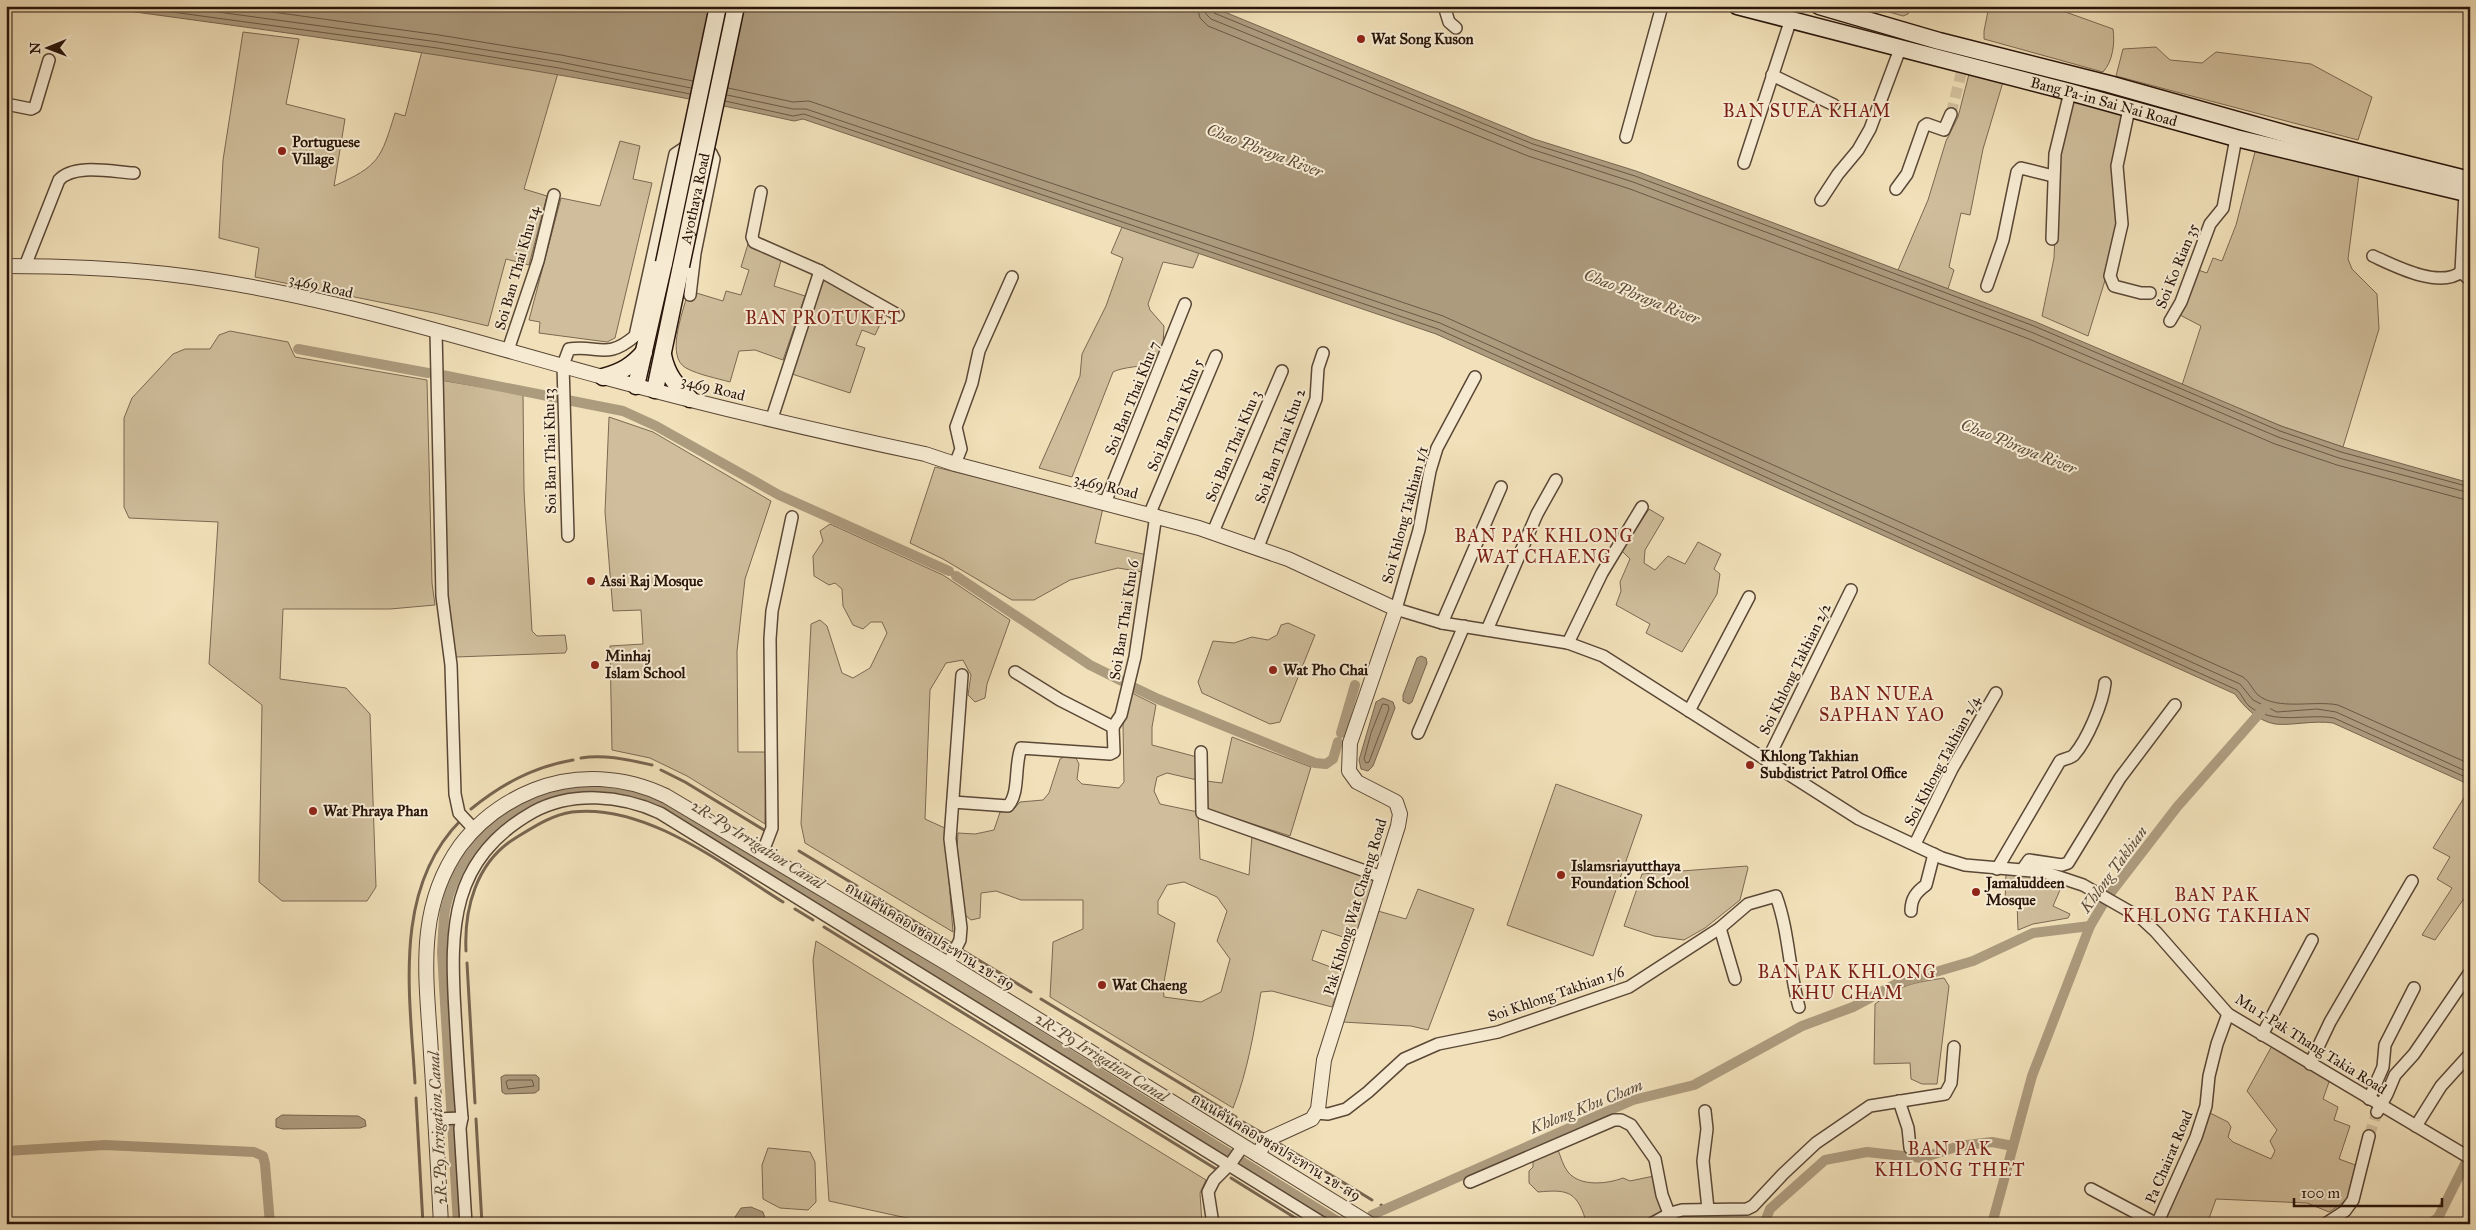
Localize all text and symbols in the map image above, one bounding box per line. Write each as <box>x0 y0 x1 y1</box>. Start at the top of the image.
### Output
north arrow <box>22 22 72 72</box>
place label: Wat Song Kuson <box>1371 30 1475 49</box>
marker: Wat Song Kuson <box>1355 33 1367 45</box>
text: N <box>27 42 44 54</box>
street label: Bang Pa-in Sai Nai Road <box>2028 73 2180 130</box>
district label: BAN SUEA KHAM <box>1723 100 1891 122</box>
water label: Chao Phraya River <box>1204 120 1327 182</box>
place label: Portuguese Village <box>291 133 361 169</box>
marker: Portuguese Village <box>276 145 288 157</box>
street label: Ayothaya Road <box>677 151 714 247</box>
street label: Soi Ban Thai Khu 14 <box>491 203 543 332</box>
street label: Soi Ko Rian 35 <box>2152 221 2202 311</box>
water label: Chao Phraya River <box>1581 265 1704 329</box>
street label: 3469 Road <box>287 270 355 302</box>
district label: BAN PROTUKET <box>745 307 901 329</box>
street label: Soi Ban Thai Khu 7 <box>1101 338 1163 458</box>
street label: Soi Ban Thai Khu 5 <box>1143 356 1207 474</box>
street label: 3469 Road <box>679 371 747 405</box>
street label: Soi Ban Thai Khu 2 <box>1251 385 1309 506</box>
street label: Soi Ban Thai Khu 3 <box>1201 387 1265 505</box>
street label: Soi Ban Thai Khu 13 <box>540 388 560 514</box>
water label: Chao Phraya River <box>1958 415 2081 479</box>
street label: Soi Khlong Takhian 1/1 <box>1378 444 1432 586</box>
street label: 3469 Road <box>1072 469 1140 503</box>
district label: BAN PAK KHLONG WAT CHAENG <box>1454 525 1634 568</box>
street label: Soi Ban Thai Khu 6 <box>1106 557 1143 681</box>
place label: Assi Raj Mosque <box>600 572 704 591</box>
marker: Assi Raj Mosque <box>585 575 597 587</box>
street label: Soi Khlong Takhian 2/2 <box>1755 600 1835 738</box>
place label: Minhaj Islam School <box>605 647 687 682</box>
marker: Minhaj Islam School <box>589 659 601 671</box>
place label: Wat Pho Chai <box>1283 661 1369 679</box>
marker: Wat Pho Chai <box>1267 664 1279 676</box>
district label: BAN NUEA SAPHAN YAO <box>1819 683 1945 726</box>
street label: Soi Khlong Takhian 2/4 <box>1900 692 1984 829</box>
place label: Khlong Takhian Subdistrict Patrol Office <box>1760 747 1908 782</box>
marker: Khlong Takhian Subdistrict Patrol Office <box>1744 759 1756 771</box>
water label: 2R-P9 Irrigation Canal <box>688 796 829 894</box>
place label: Wat Phraya Phan <box>323 802 429 821</box>
marker: Wat Phraya Phan <box>307 805 319 817</box>
street label: Pak Khlong Wat Chaeng Road <box>1320 816 1391 997</box>
water label: Khlong Takhian <box>2075 822 2151 917</box>
place label: Islamsriayutthaya Foundation School <box>1571 857 1690 892</box>
marker: Islamsriayutthaya Foundation School <box>1555 869 1567 881</box>
place label: Jamaluddeen Mosque <box>1984 874 2066 910</box>
street label: ถนนคันคลองชลประทาน 2ข-ส9 <box>842 878 1018 994</box>
district label: BAN PAK KHLONG TAKHIAN <box>2123 884 2311 927</box>
marker: Jamaluddeen Mosque <box>1970 886 1982 898</box>
district label: BAN PAK KHLONG KHU CHAM <box>1757 961 1937 1004</box>
street label: Soi Khlong Takhian 1/6 <box>1485 962 1628 1026</box>
place label: Wat Chaeng <box>1112 976 1188 995</box>
marker: Wat Chaeng <box>1096 979 1108 991</box>
street label: Mu 1-Pak Thang Takia Road <box>2232 990 2390 1098</box>
water label: 2R-P9 Irrigation Canal <box>1032 1009 1173 1107</box>
water label: 2R-P9 Irrigation Canal <box>424 1049 451 1205</box>
water label: Khlong Khu Cham <box>1526 1075 1646 1138</box>
street label: ถนนคันคลองชลประทาน 2ข-ส9 <box>1188 1089 1364 1205</box>
street label: Pa Chairat Road <box>2141 1107 2197 1206</box>
district label: BAN PAK KHLONG THET <box>1874 1138 2026 1181</box>
scale bar <box>2294 1175 2441 1207</box>
text: 100 m <box>2301 1184 2341 1202</box>

